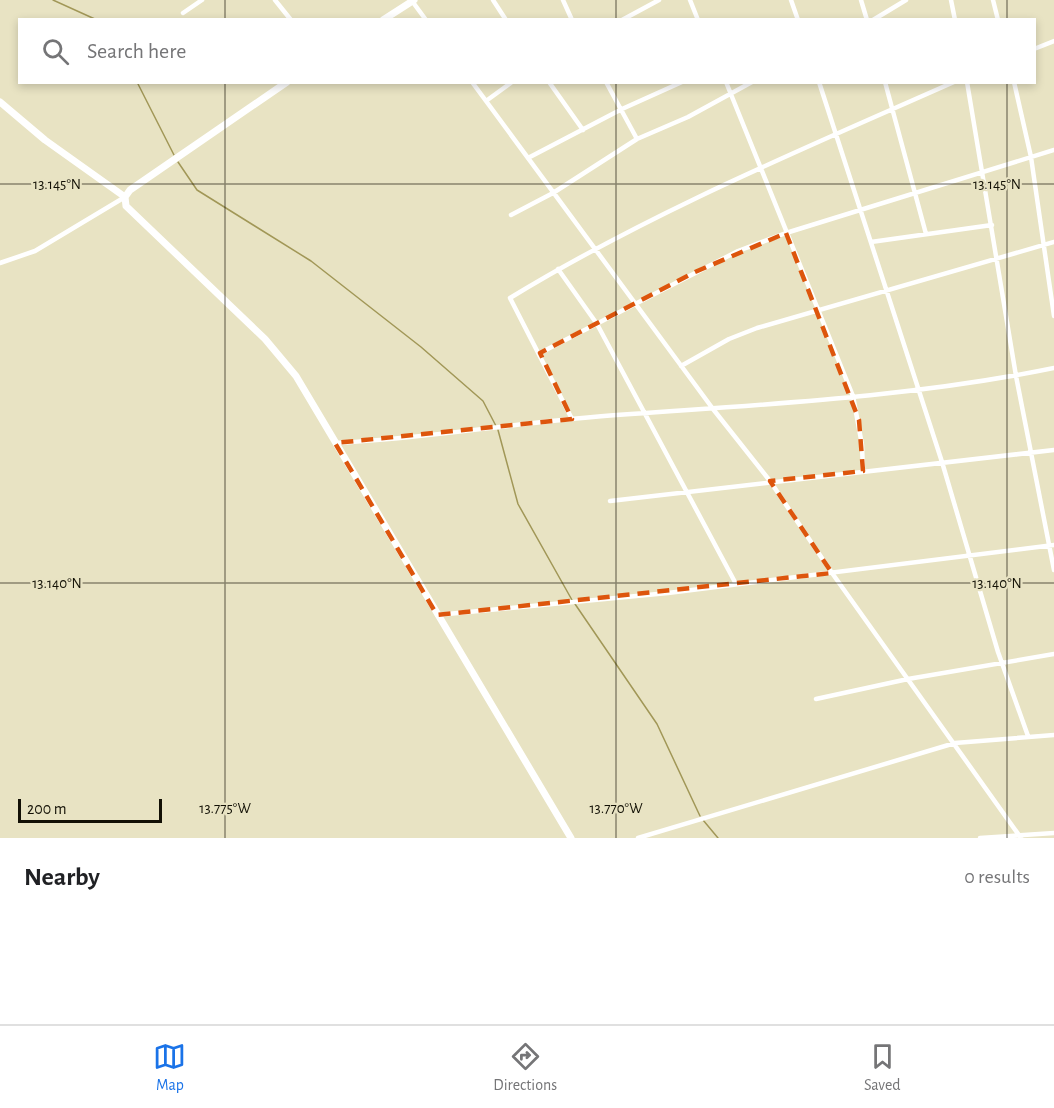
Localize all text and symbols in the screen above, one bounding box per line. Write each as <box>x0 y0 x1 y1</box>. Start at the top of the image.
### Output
search box <box>18 18 1036 84</box>
icon: search <box>39 35 72 68</box>
text: Search here <box>87 40 186 62</box>
text: 13.145°N <box>33 177 81 192</box>
text: 13.145°N <box>973 177 1021 192</box>
text: 13.140°N <box>32 576 82 591</box>
text: 13.140°N <box>972 576 1022 591</box>
scale bar <box>18 796 162 824</box>
text: 200 m <box>27 801 67 817</box>
text: 13.775°W <box>199 801 251 816</box>
text: 13.770°W <box>589 801 643 816</box>
text: Nearby <box>24 864 100 890</box>
text: 0 results <box>964 867 1030 887</box>
tab: Map <box>153 1040 186 1095</box>
tab: Directions <box>493 1040 557 1095</box>
tab: Saved <box>864 1040 901 1095</box>

